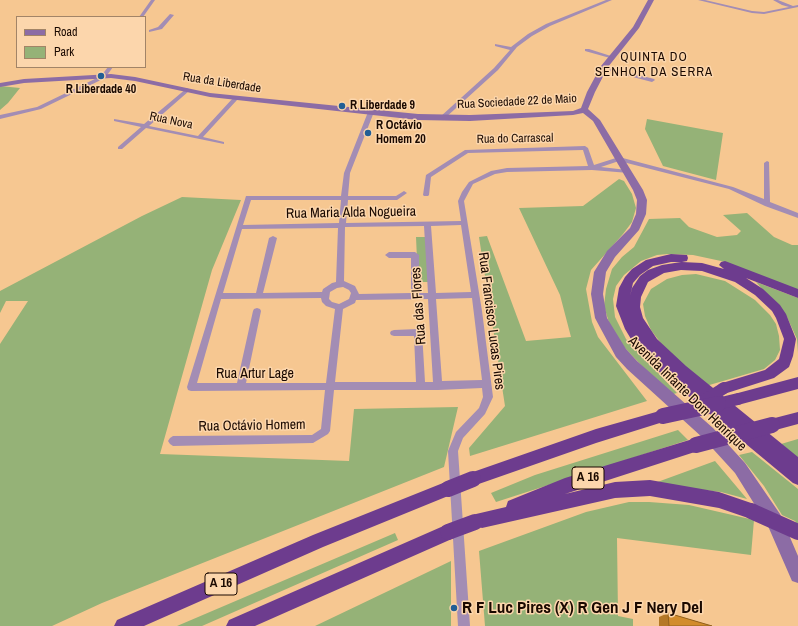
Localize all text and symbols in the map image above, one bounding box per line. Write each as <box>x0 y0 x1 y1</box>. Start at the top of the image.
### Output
legend <box>16 16 146 68</box>
text: Road <box>54 24 78 40</box>
text: Park <box>54 44 74 60</box>
district label: QUINTA DO SENHOR DA SERRA <box>595 50 713 81</box>
street label: Rua da Liberdade <box>182 70 262 96</box>
marker: R Liberdade 40 <box>96 71 106 81</box>
place label: R Liberdade 40 <box>66 83 136 97</box>
street label: Rua Sociedade 22 de Maio <box>457 92 577 112</box>
place label: R Liberdade 9 <box>350 99 415 113</box>
marker: R Liberdade 9 <box>337 101 347 111</box>
street label: Rua Nova <box>148 109 194 133</box>
place label: R Octávio Homem 20 <box>376 119 426 147</box>
marker: R Octávio Homem 20 <box>363 128 373 138</box>
street label: Rua do Carrascal <box>477 131 553 147</box>
street label: Rua Maria Alda Nogueira <box>286 203 416 223</box>
street label: Rua Francisco Lucas Pires <box>474 251 508 391</box>
street label: Rua das Flores <box>408 267 430 345</box>
street label: Avenida Infante Dom Henrique <box>624 333 750 455</box>
street label: Rua Artur Lage <box>216 366 294 382</box>
street label: Rua Octávio Homem <box>198 417 306 435</box>
road number: A 16 <box>572 467 604 489</box>
road number: A 16 <box>205 573 237 595</box>
place label: R F Luc Pires (X) R Gen J F Nery Del <box>462 598 703 618</box>
marker: R F Luc Pires (X) R Gen J F Nery Del <box>449 603 459 613</box>

